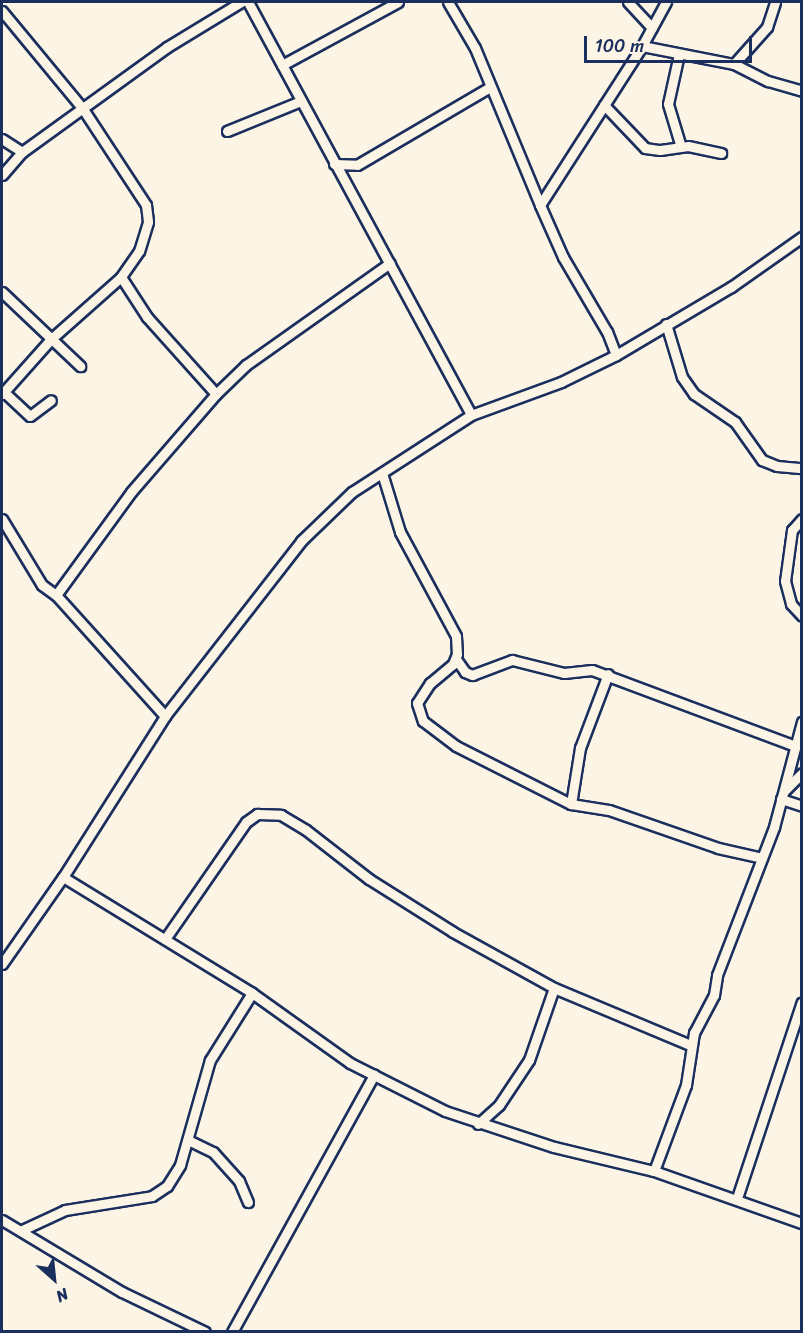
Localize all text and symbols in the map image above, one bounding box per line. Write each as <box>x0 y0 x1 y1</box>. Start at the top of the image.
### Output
scale bar <box>587 24 755 62</box>
text: 100 m <box>595 30 644 62</box>
north arrow <box>24 1249 84 1309</box>
text: N <box>51 1280 74 1311</box>

